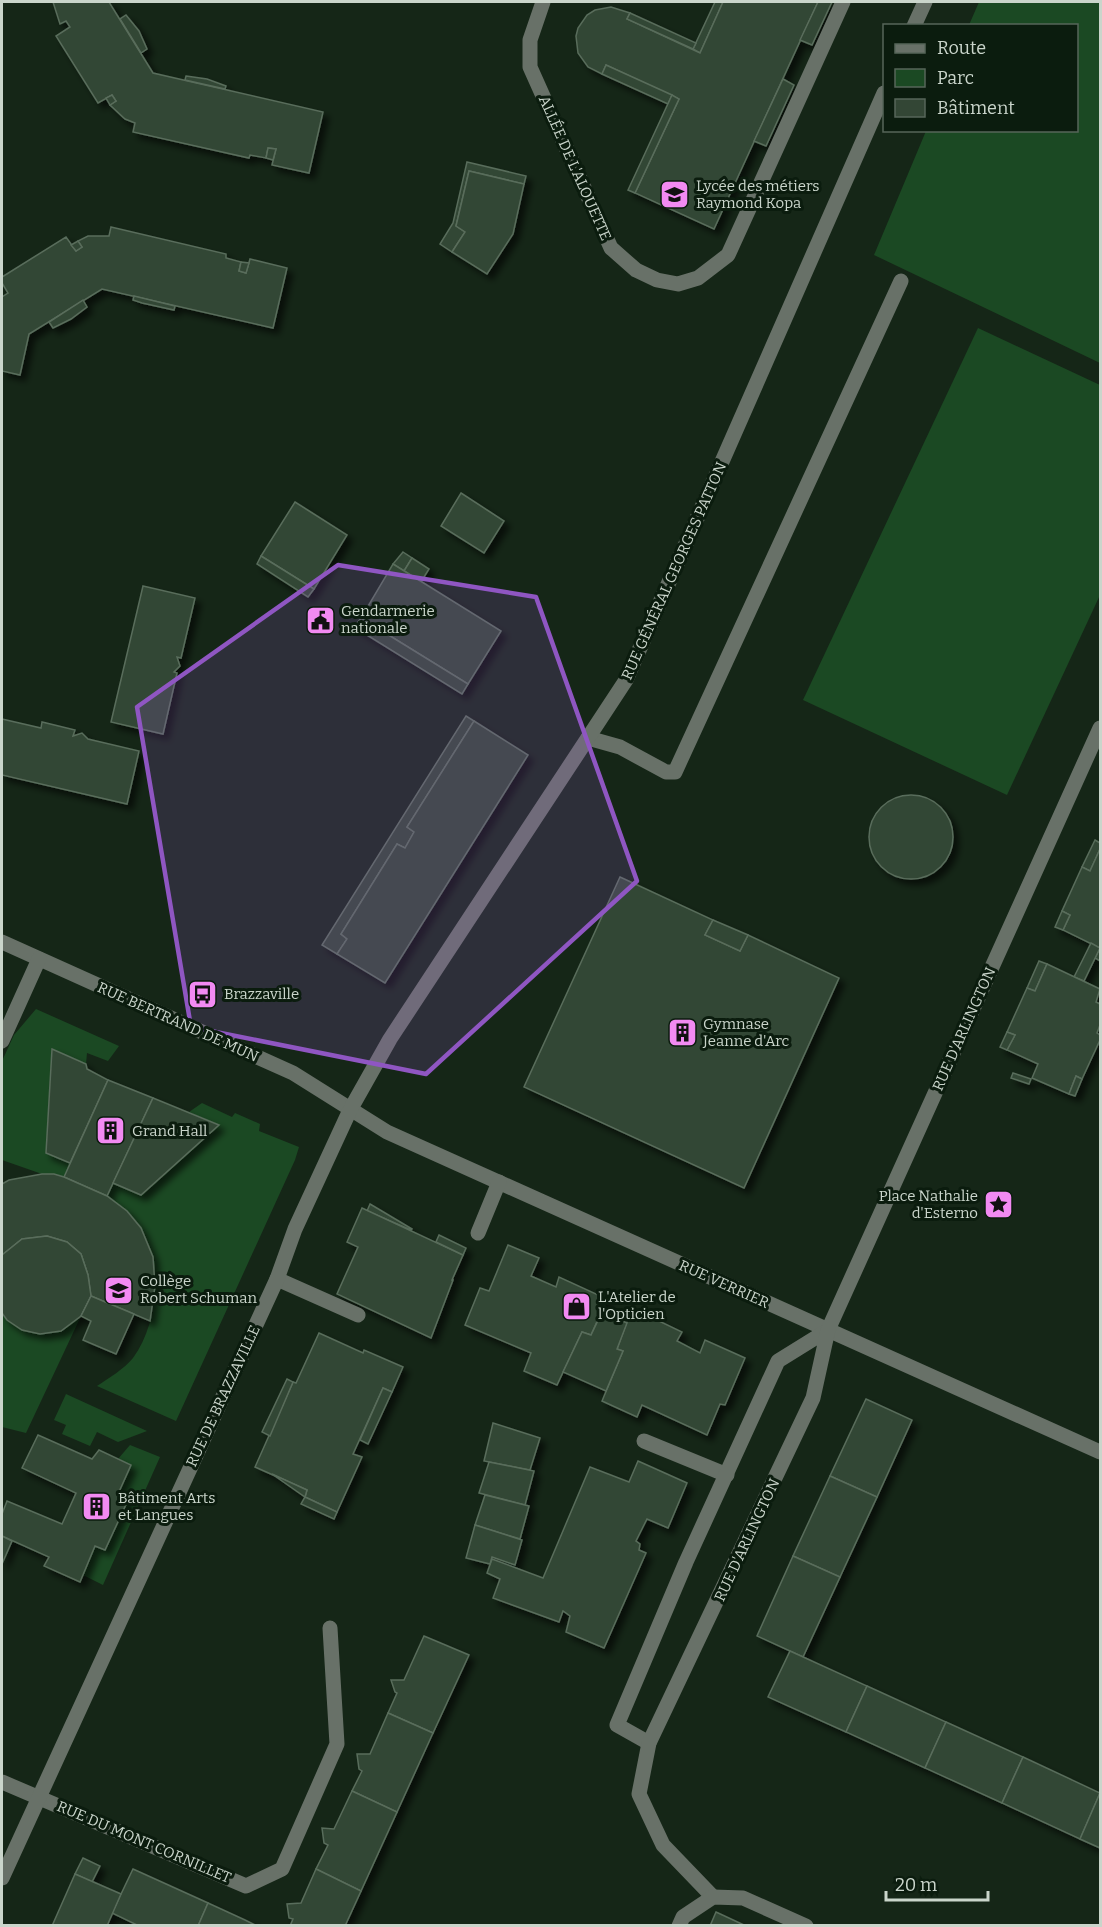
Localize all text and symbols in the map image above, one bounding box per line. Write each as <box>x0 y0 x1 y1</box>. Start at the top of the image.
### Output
legend <box>883 24 1078 132</box>
text: Route <box>937 37 986 59</box>
text: Parc <box>937 67 974 89</box>
street label: ALLÉE DE L'ALOUETTE <box>535 93 615 243</box>
text: Bâtiment <box>937 97 1015 119</box>
place label: Lycée des métiers Raymond Kopa <box>696 177 820 212</box>
school or university icon: Lycée des métiers Raymond Kopa <box>659 179 691 211</box>
street label: RUE GÉNÉRAL GEORGES PATTON <box>618 459 730 683</box>
place label: Gendarmerie nationale <box>341 602 435 637</box>
public building icon: Gendarmerie nationale <box>304 604 336 636</box>
street label: RUE D'ARLINGTON <box>929 964 999 1094</box>
street label: RUE BERTRAND DE MUN <box>95 978 261 1066</box>
bus stop icon: Brazzaville <box>187 978 219 1010</box>
place label: Brazzaville <box>224 985 299 1003</box>
place label: Gymnase Jeanne d'Arc <box>702 1015 790 1050</box>
building icon: Gymnase Jeanne d'Arc <box>666 1017 698 1049</box>
building icon: Grand Hall <box>95 1115 127 1147</box>
place label: Grand Hall <box>132 1122 207 1140</box>
place label: Place Nathalie d'Esterno <box>879 1187 978 1222</box>
place icon: Place Nathalie d'Esterno <box>983 1189 1015 1221</box>
street label: RUE VERRIER <box>676 1256 772 1312</box>
place label: Collège Robert Schuman <box>140 1272 257 1307</box>
school or university icon: Collège Robert Schuman <box>103 1274 135 1306</box>
place label: L'Atelier de l'Opticien <box>598 1288 676 1323</box>
shop icon: L'Atelier de l'Opticien <box>561 1290 593 1322</box>
street label: RUE DE BRAZZAVILLE <box>182 1322 264 1470</box>
street label: RUE D'ARLINGTON <box>711 1476 783 1604</box>
place label: Bâtiment Arts et Langues <box>118 1489 215 1524</box>
building icon: Bâtiment Arts et Langues <box>81 1491 113 1523</box>
street label: RUE DU MONT CORNILLET <box>54 1797 234 1887</box>
scale bar <box>886 1864 988 1902</box>
text: 20 m <box>895 1874 937 1896</box>

